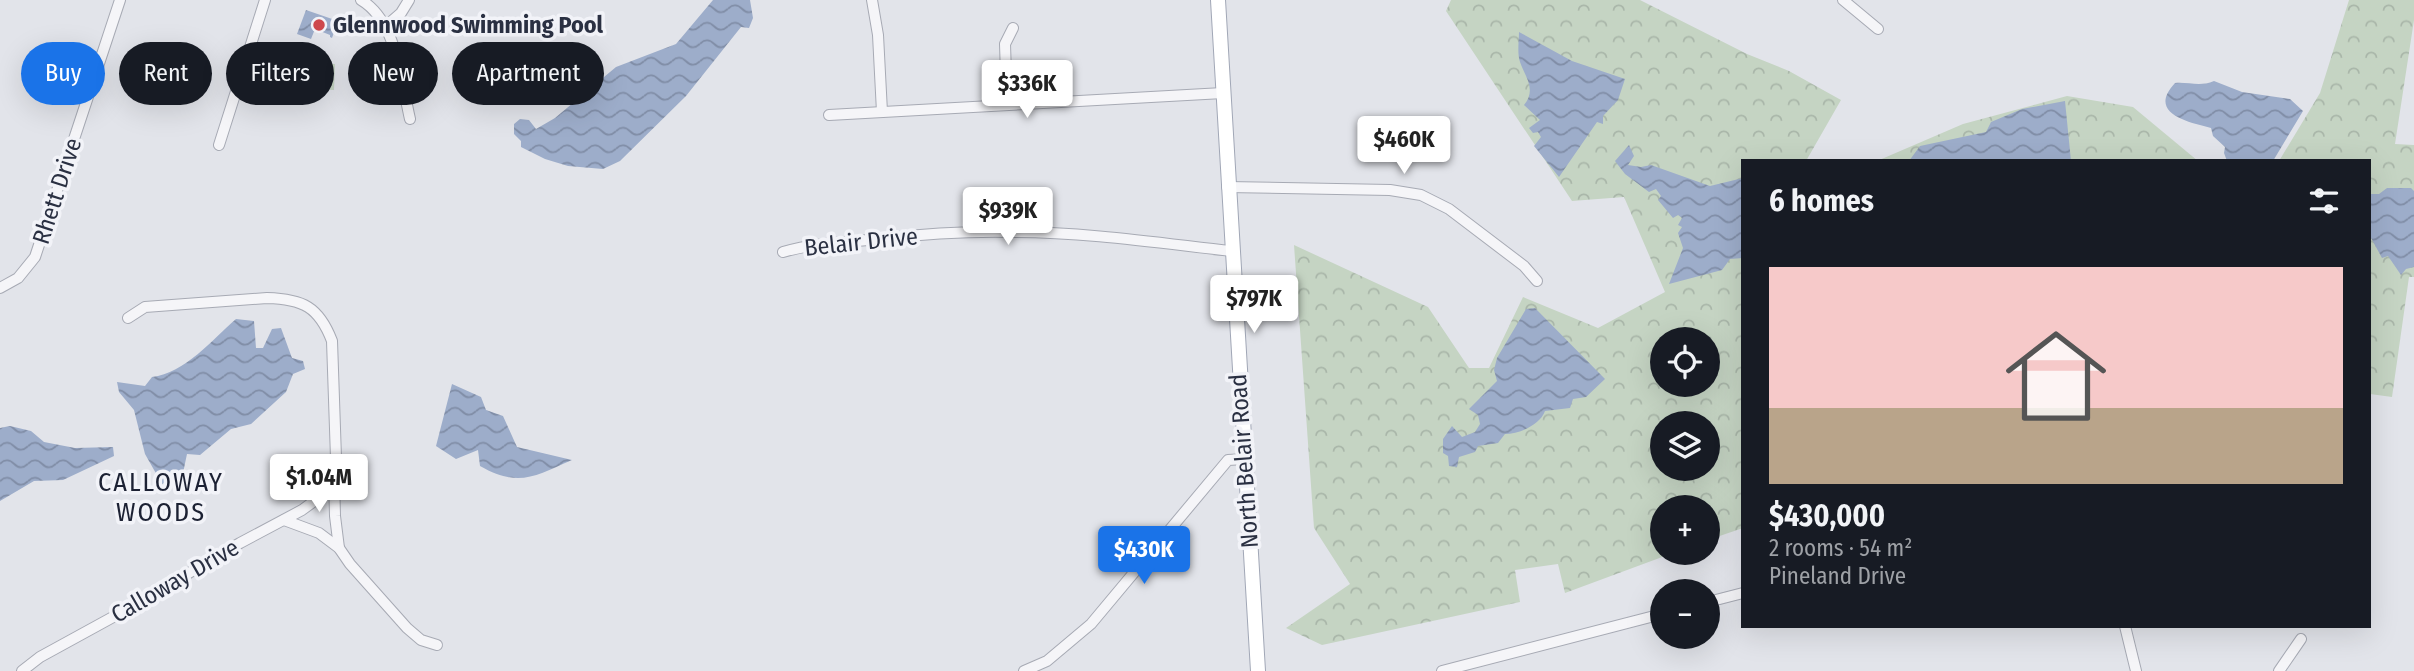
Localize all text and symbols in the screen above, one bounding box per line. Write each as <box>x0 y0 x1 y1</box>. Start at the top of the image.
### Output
place label: Glennwood Swimming Pool <box>333 11 604 39</box>
marker: Glennwood Swimming Pool <box>311 17 327 33</box>
chip: Buy <box>21 42 105 105</box>
chip: Rent <box>119 42 212 105</box>
chip: Filters <box>226 42 334 105</box>
chip: New <box>348 42 438 105</box>
chip: Apartment <box>452 42 604 105</box>
pin: $336K <box>978 60 1076 120</box>
text: $336K <box>998 69 1056 97</box>
pin: $460K <box>1355 116 1453 176</box>
text: $460K <box>1373 125 1435 153</box>
street label: Rhett Drive <box>27 134 87 248</box>
icon: filters <box>2305 182 2343 220</box>
text: 6 homes <box>1769 183 1874 219</box>
pin: $939K <box>959 188 1057 247</box>
text: $939K <box>979 196 1037 224</box>
street label: Belair Drive <box>803 222 919 262</box>
pin: $797K <box>1205 276 1303 335</box>
text: $797K <box>1226 284 1282 312</box>
icon: home <box>1993 313 2119 439</box>
map controls <box>1650 327 1720 649</box>
button: locate <box>1650 327 1720 397</box>
street label: North Belair Road <box>1224 373 1264 549</box>
button: layers <box>1650 411 1720 481</box>
pin: $1.04M <box>262 454 376 514</box>
text: $1.04M <box>286 463 352 491</box>
district label: CALLOWAY WOODS <box>98 467 224 528</box>
button: + <box>1650 495 1720 565</box>
text: $430,000 <box>1769 498 1885 534</box>
pin: $430K <box>1095 526 1193 586</box>
street label: Calloway Drive <box>106 533 244 629</box>
text: 2 rooms · 54 m² <box>1769 534 1912 562</box>
text: $430K <box>1114 535 1174 563</box>
text: Pineland Drive <box>1769 562 1906 590</box>
button: − <box>1650 579 1720 649</box>

